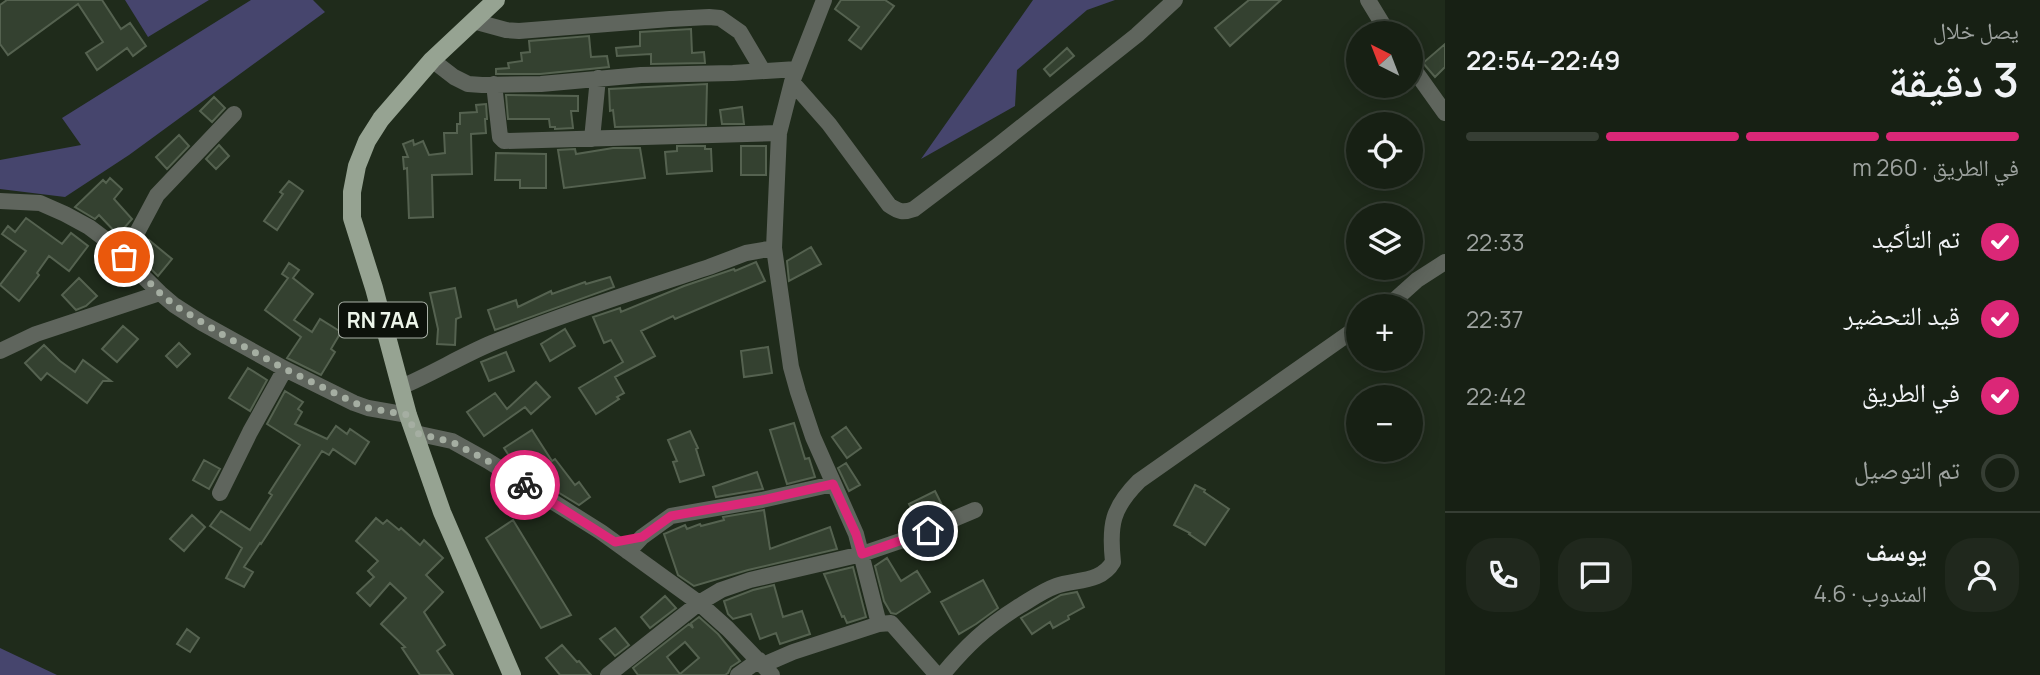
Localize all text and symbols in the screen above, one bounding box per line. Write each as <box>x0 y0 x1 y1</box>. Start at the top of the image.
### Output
text: يصل خلال <box>1933 14 2019 46</box>
north arrow <box>1346 21 1423 98</box>
map controls <box>1346 21 1423 462</box>
text: 22:49–22:54 <box>1466 42 1620 78</box>
text: 3 دقيقة <box>1888 48 2019 111</box>
button: locate <box>1346 112 1423 189</box>
text: في الطريق · 260 m <box>1852 151 2019 183</box>
button: layers <box>1346 203 1423 280</box>
text: تم التأكيد <box>1872 220 1960 256</box>
icon: check <box>1981 223 2019 261</box>
text: 22:33 <box>1466 226 1525 258</box>
pin <box>94 227 154 287</box>
icon: bag <box>105 238 143 276</box>
button: + <box>1346 294 1423 371</box>
text: قيد التحضير <box>1844 297 1960 333</box>
icon: check <box>1981 300 2019 338</box>
road number: RN 7AA <box>339 302 427 338</box>
text: 22:37 <box>1466 303 1523 335</box>
text: في الطريق <box>1862 374 1960 410</box>
icon: check <box>1981 377 2019 415</box>
text: 22:42 <box>1466 380 1526 412</box>
button: − <box>1346 385 1423 462</box>
courier <box>490 450 560 520</box>
text: تم التوصيل <box>1854 451 1960 487</box>
icon: bike <box>506 466 544 504</box>
pin <box>898 501 958 561</box>
icon: home <box>909 512 947 550</box>
text: يوسف <box>1866 533 1927 569</box>
button: phone <box>1466 538 1540 612</box>
button: chat <box>1558 538 1632 612</box>
button: person <box>1945 538 2019 612</box>
text: المندوب · 4.6 <box>1813 577 1927 609</box>

